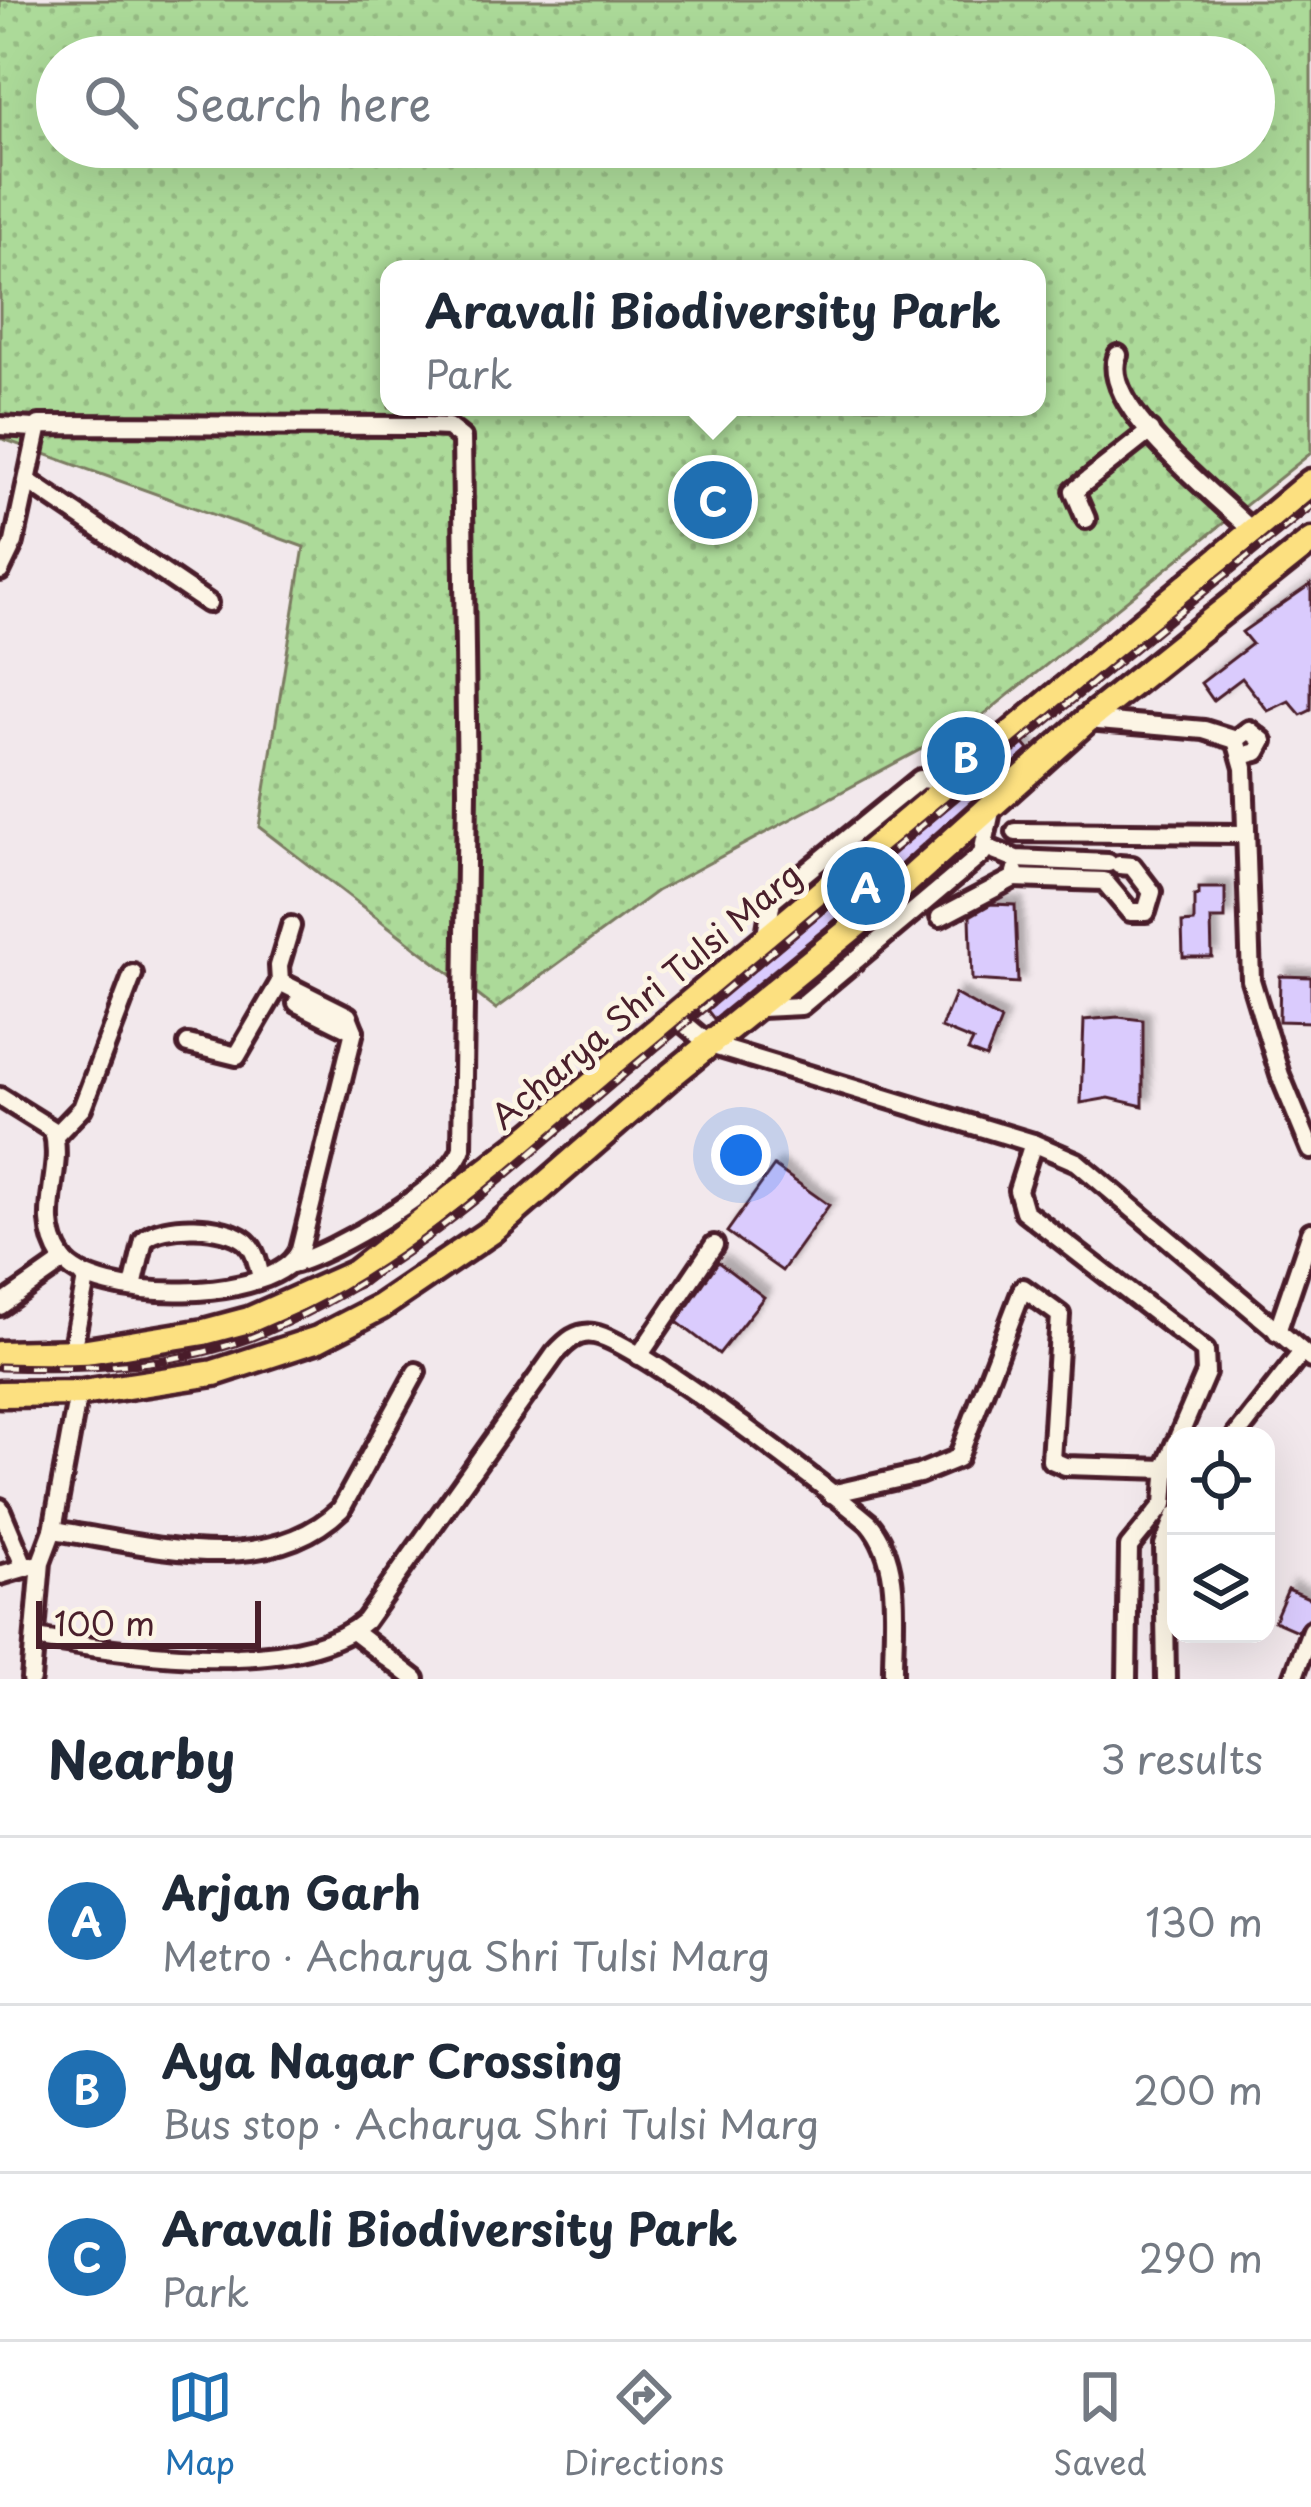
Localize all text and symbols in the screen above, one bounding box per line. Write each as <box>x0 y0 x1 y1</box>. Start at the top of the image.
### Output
search box <box>36 36 1275 168</box>
text: Search here <box>174 68 431 136</box>
icon: search <box>78 69 144 135</box>
popup <box>380 260 1046 416</box>
text: Aravali Biodiversity Park <box>425 275 1001 343</box>
text: Park <box>425 343 512 402</box>
pin: C <box>674 455 752 545</box>
pin: B <box>927 711 1005 801</box>
pin: A <box>827 841 905 931</box>
street label: Acharya Shri Tulsi Marg <box>479 849 811 1140</box>
your location <box>711 1125 771 1185</box>
map controls <box>1167 1427 1275 1643</box>
button: locate <box>1167 1427 1275 1535</box>
button: layers <box>1167 1535 1275 1643</box>
scale bar <box>36 1595 261 1648</box>
text: 100 m <box>54 1597 155 1647</box>
text: Nearby <box>48 1719 235 1796</box>
text: 3 results <box>1100 1728 1263 1787</box>
text: Arjan Garh <box>162 1857 421 1925</box>
text: A <box>72 1891 102 1950</box>
text: 130 m <box>1145 1891 1263 1950</box>
text: Metro · Acharya Shri Tulsi Marg <box>162 1925 770 1984</box>
text: Aya Nagar Crossing <box>162 2025 622 2093</box>
text: B <box>74 2059 100 2118</box>
text: 200 m <box>1133 2059 1263 2118</box>
text: Bus stop · Acharya Shri Tulsi Marg <box>162 2093 819 2152</box>
text: Aravali Biodiversity Park <box>162 2193 737 2261</box>
text: C <box>72 2227 102 2286</box>
text: 290 m <box>1139 2227 1263 2286</box>
text: Park <box>162 2261 249 2320</box>
tab: Map <box>164 2364 235 2486</box>
tab: Directions <box>564 2364 724 2486</box>
tab: Saved <box>1053 2364 1147 2486</box>

